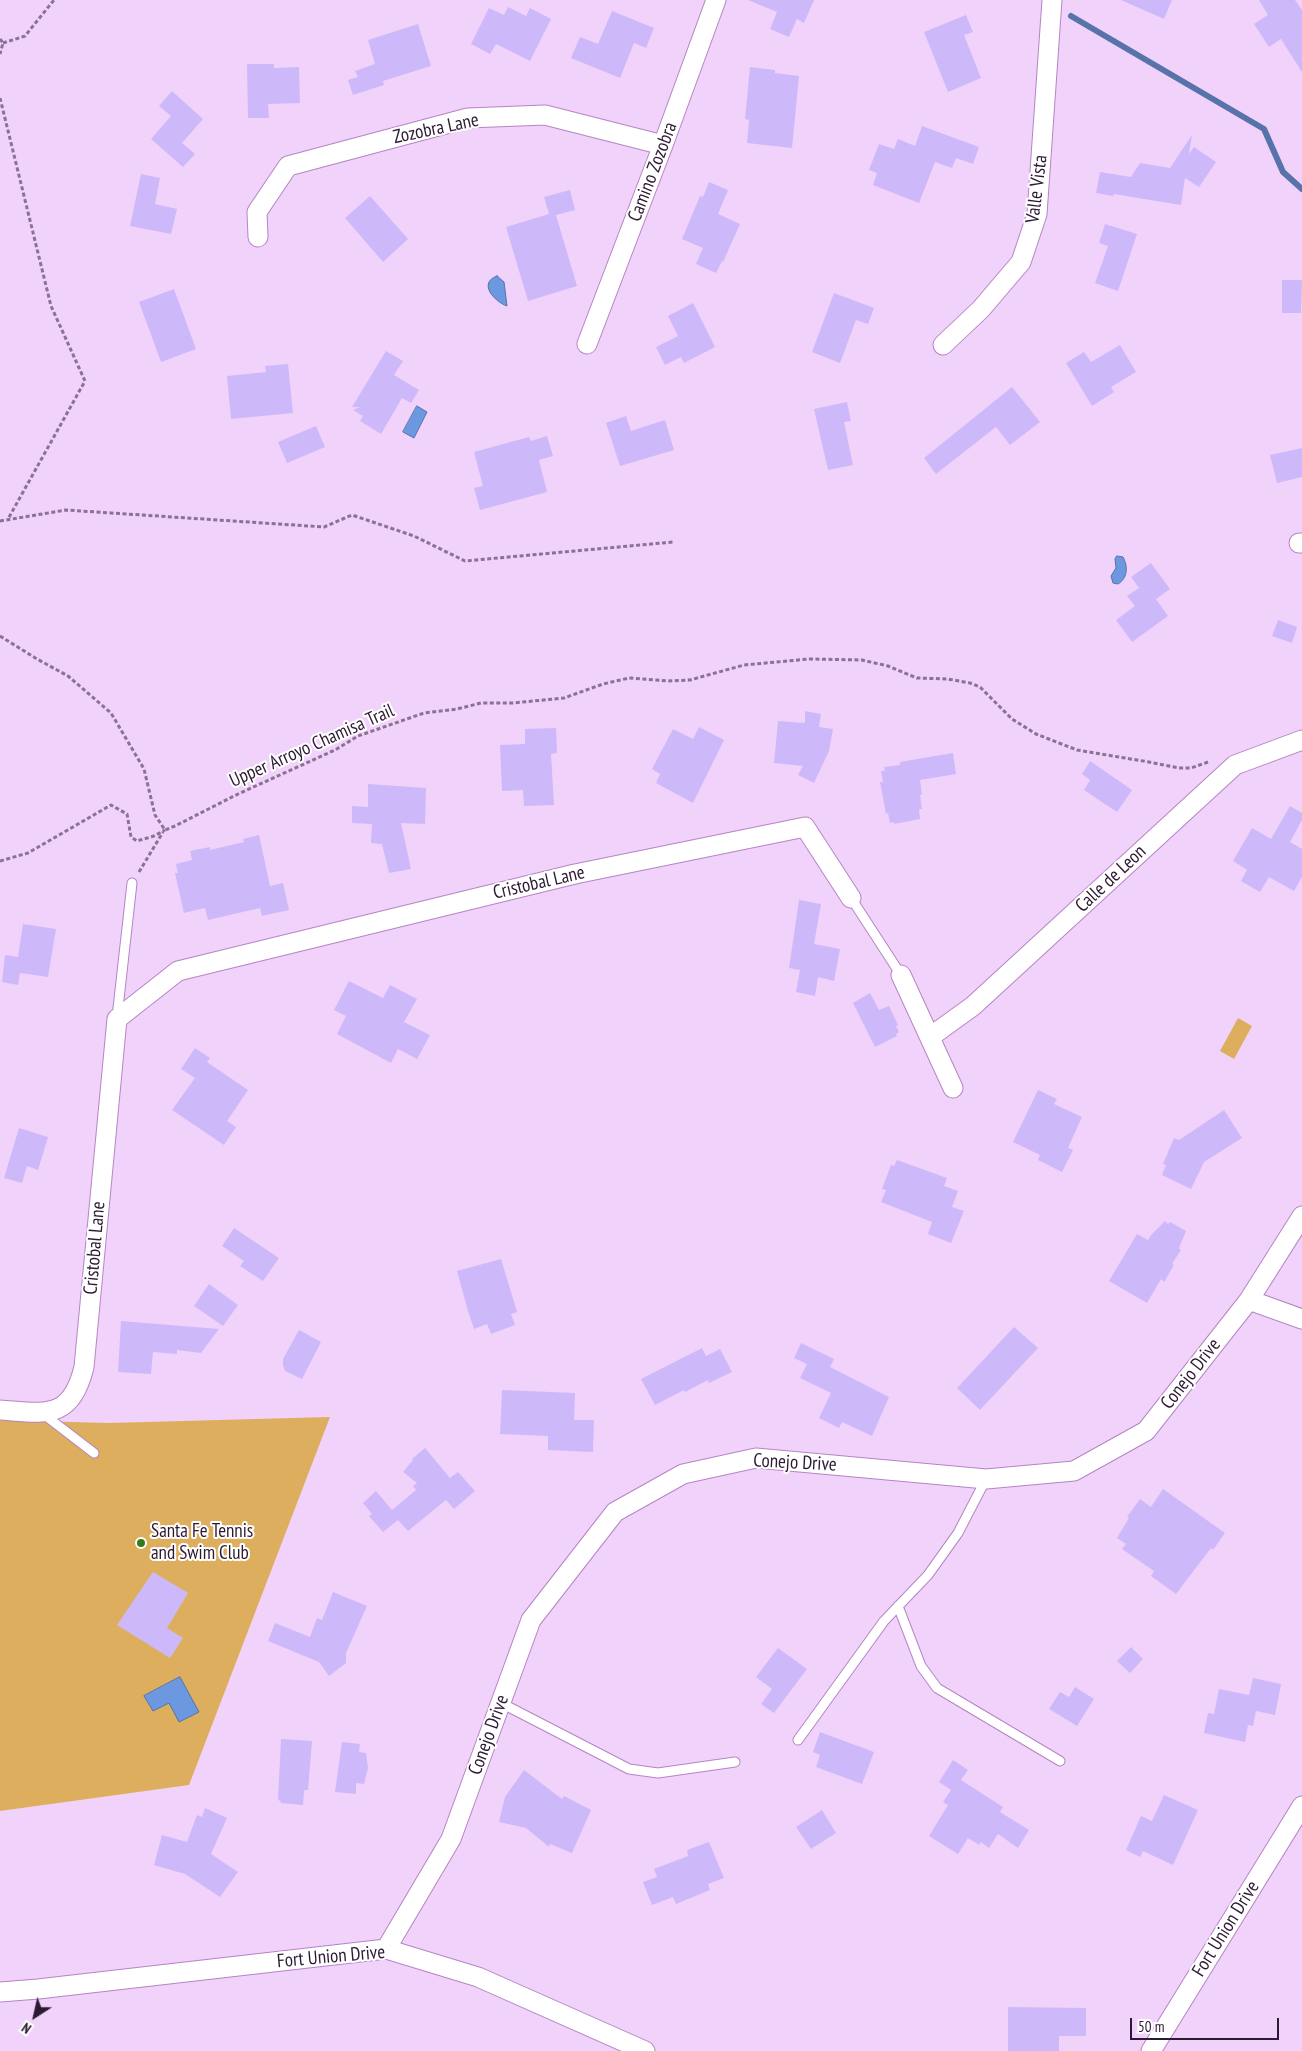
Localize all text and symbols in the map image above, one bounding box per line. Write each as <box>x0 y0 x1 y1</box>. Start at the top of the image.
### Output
street label: Zozobra Lane <box>391 109 481 149</box>
street label: Camino Zozobra <box>624 119 682 225</box>
street label: Valle Vista <box>1022 154 1052 224</box>
street label: Upper Arroyo Chamisa Trail <box>226 699 398 793</box>
street label: Calle de Leon <box>1071 841 1151 917</box>
street label: Cristobal Lane <box>491 861 587 905</box>
street label: Cristobal Lane <box>80 1201 110 1295</box>
street label: Conejo Drive <box>1156 1334 1226 1414</box>
street label: Conejo Drive <box>753 1449 837 1477</box>
place label: Santa Fe Tennis and Swim Club <box>151 1521 253 1565</box>
marker: Santa Fe Tennis and Swim Club <box>135 1537 147 1549</box>
street label: Conejo Drive <box>464 1692 514 1778</box>
street label: Fort Union Drive <box>1188 1877 1264 1981</box>
street label: Fort Union Drive <box>276 1941 386 1973</box>
north arrow <box>10 1991 60 2041</box>
scale bar <box>1132 2008 1281 2040</box>
text: 50 m <box>1138 2017 1164 2036</box>
text: N <box>18 2019 35 2038</box>

